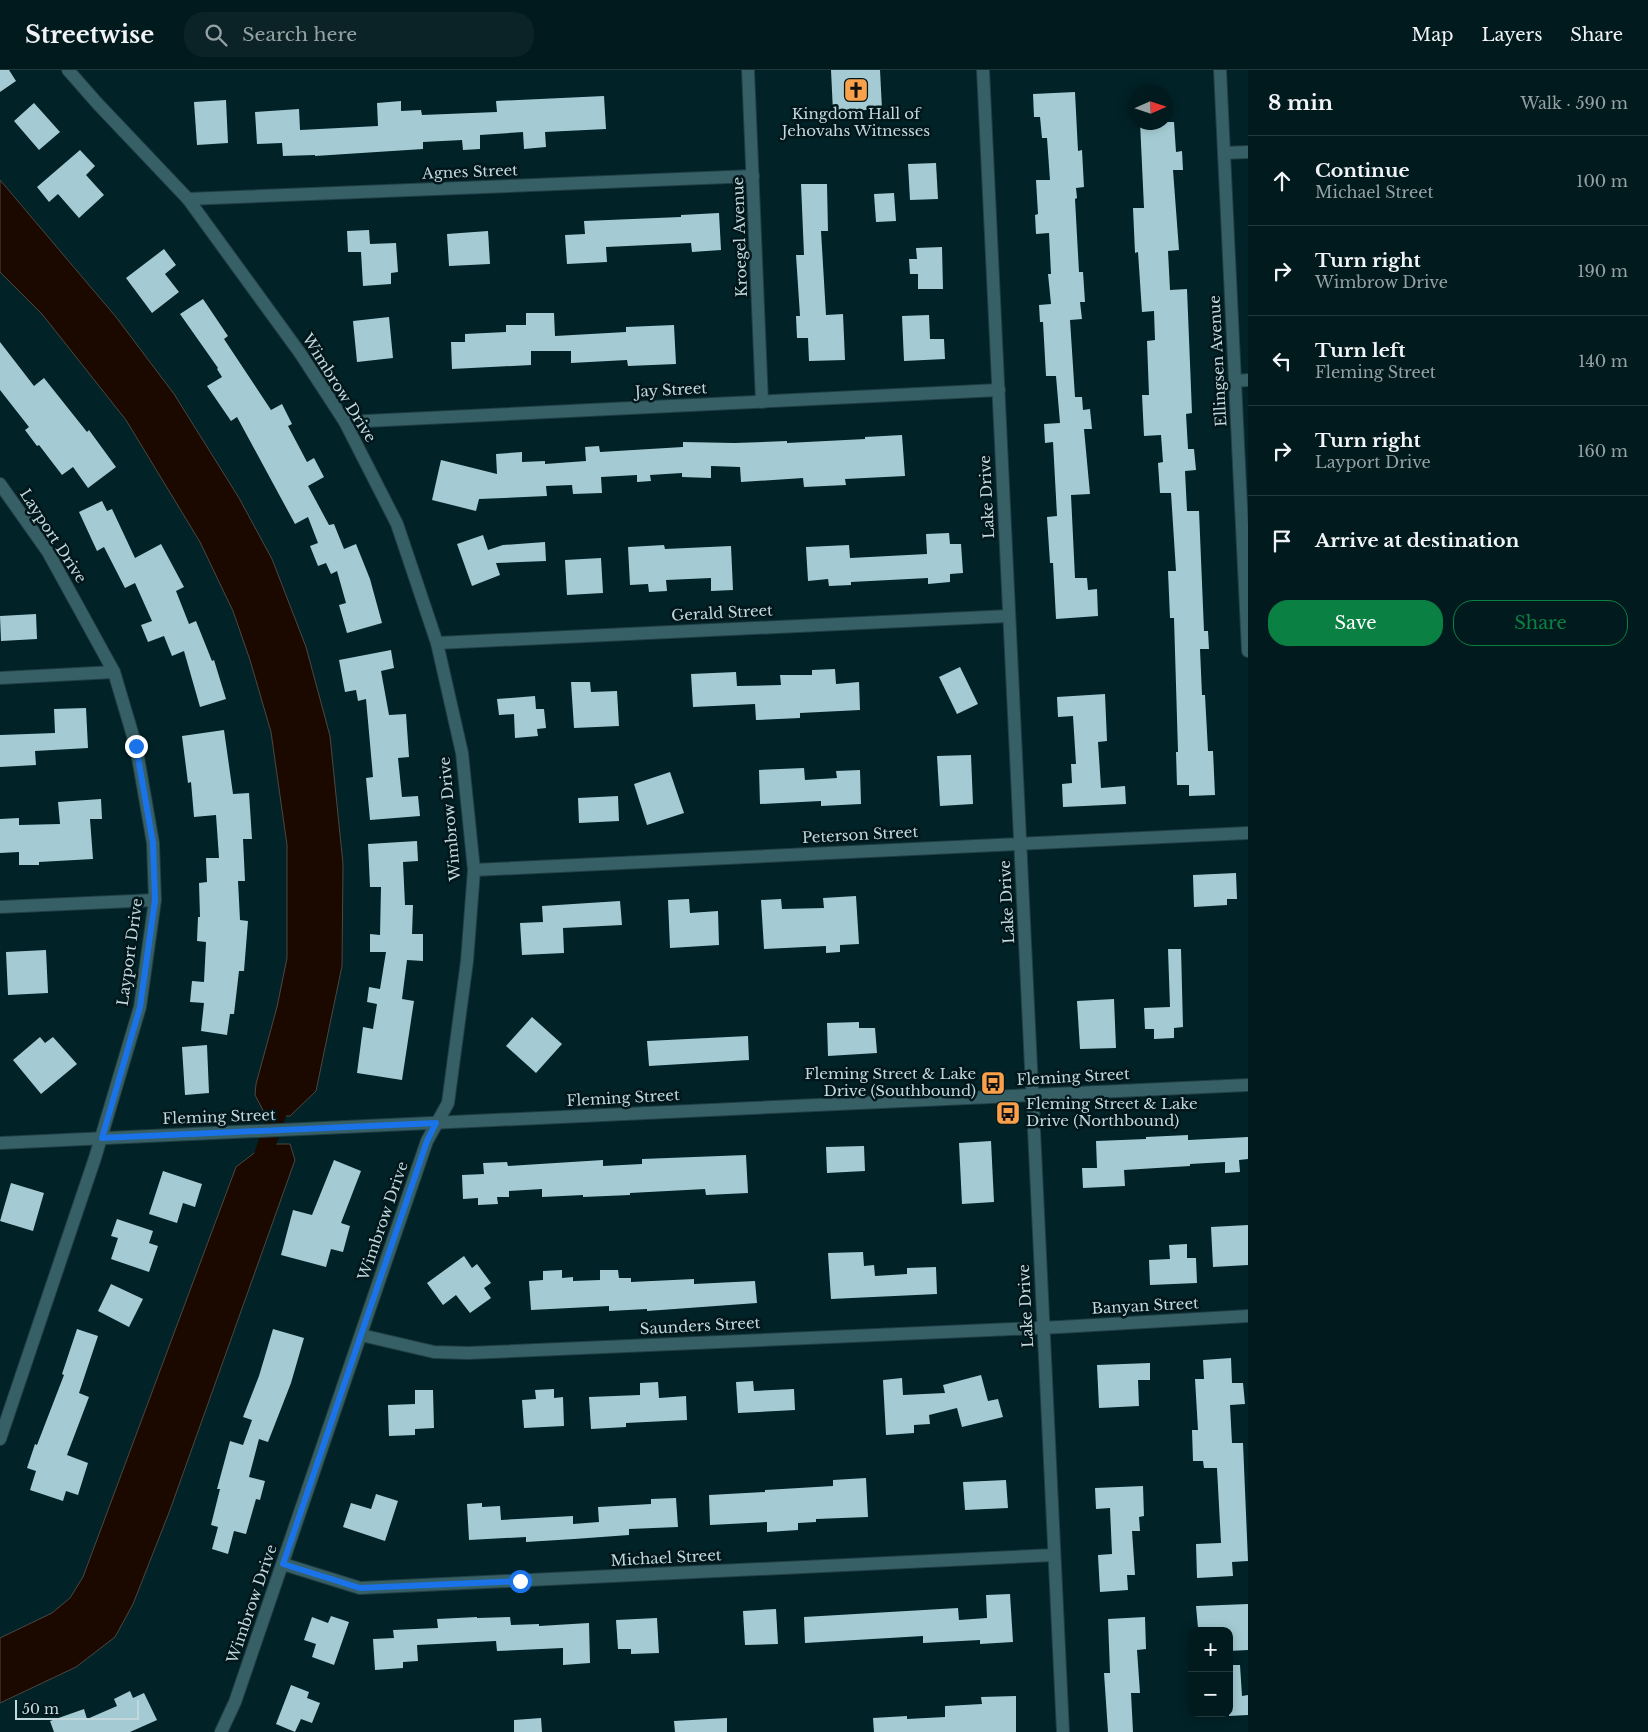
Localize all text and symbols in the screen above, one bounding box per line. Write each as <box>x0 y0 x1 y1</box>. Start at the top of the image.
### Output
search box <box>184 12 534 57</box>
text: Streetwise <box>25 20 154 49</box>
icon: search <box>202 21 230 49</box>
text: Search here <box>242 23 357 46</box>
text: Map <box>1412 24 1453 46</box>
text: Layers <box>1481 24 1542 46</box>
text: Share <box>1570 24 1623 46</box>
church icon: Kingdom Hall of Jehovahs Witnesses <box>843 77 869 103</box>
north arrow <box>1128 85 1173 130</box>
text: 8 min <box>1268 90 1333 116</box>
text: Walk · 590 m <box>1521 93 1628 113</box>
place label: Kingdom Hall of Jehovahs Witnesses <box>780 104 930 140</box>
text: Continue <box>1315 159 1410 182</box>
street label: Agnes Street <box>421 160 518 183</box>
icon: ahead <box>1268 167 1296 195</box>
text: 100 m <box>1576 171 1628 191</box>
street label: Kroegel Avenue <box>728 177 751 297</box>
text: Michael Street <box>1315 182 1433 202</box>
text: Turn right <box>1315 249 1421 272</box>
icon: right <box>1268 257 1296 285</box>
text: 190 m <box>1577 261 1628 281</box>
text: Wimbrow Drive <box>1315 272 1448 292</box>
street label: Ellingsen Avenue <box>1205 295 1230 427</box>
street label: Wimbrow Drive <box>298 329 380 446</box>
text: Turn left <box>1315 339 1406 362</box>
icon: left <box>1268 347 1296 375</box>
text: 140 m <box>1578 351 1628 371</box>
text: Fleming Street <box>1315 362 1436 382</box>
street label: Jay Street <box>633 378 708 401</box>
text: Turn right <box>1315 429 1421 452</box>
icon: right <box>1268 437 1296 465</box>
text: 160 m <box>1577 441 1628 461</box>
text: Layport Drive <box>1315 452 1431 472</box>
street label: Lake Drive <box>975 455 998 539</box>
street label: Layport Drive <box>16 485 91 586</box>
icon: arrive <box>1268 527 1296 555</box>
text: Arrive at destination <box>1315 529 1519 552</box>
street label: Gerald Street <box>671 600 773 625</box>
button: Save <box>1268 600 1443 646</box>
button: Share <box>1453 600 1628 646</box>
route end <box>125 735 148 758</box>
street label: Wimbrow Drive <box>435 756 464 883</box>
street label: Peterson Street <box>801 822 919 847</box>
street label: Lake Drive <box>995 860 1018 944</box>
street label: Layport Drive <box>113 897 146 1007</box>
place label: Fleming Street & Lake Drive (Southbound) <box>804 1064 976 1100</box>
street label: Fleming Street <box>1016 1064 1130 1089</box>
bus stop icon: Fleming Street & Lake Drive (Southbound) <box>980 1070 1006 1096</box>
street label: Fleming Street <box>566 1085 680 1110</box>
place label: Fleming Street & Lake Drive (Northbound) <box>1026 1094 1198 1130</box>
bus stop icon: Fleming Street & Lake Drive (Northbound) <box>995 1100 1021 1126</box>
street label: Fleming Street <box>162 1105 276 1128</box>
street label: Wimbrow Drive <box>353 1159 412 1284</box>
street label: Lake Drive <box>1014 1264 1037 1348</box>
street label: Banyan Street <box>1091 1293 1199 1318</box>
street label: Saunders Street <box>639 1313 761 1338</box>
street label: Wimbrow Drive <box>222 1542 281 1667</box>
street label: Michael Street <box>610 1545 722 1570</box>
route start <box>509 1570 532 1593</box>
map controls <box>1188 1627 1233 1717</box>
button: + <box>1188 1627 1233 1672</box>
button: − <box>1188 1672 1233 1717</box>
scale bar <box>15 1697 139 1720</box>
text: 50 m <box>22 1700 59 1718</box>

